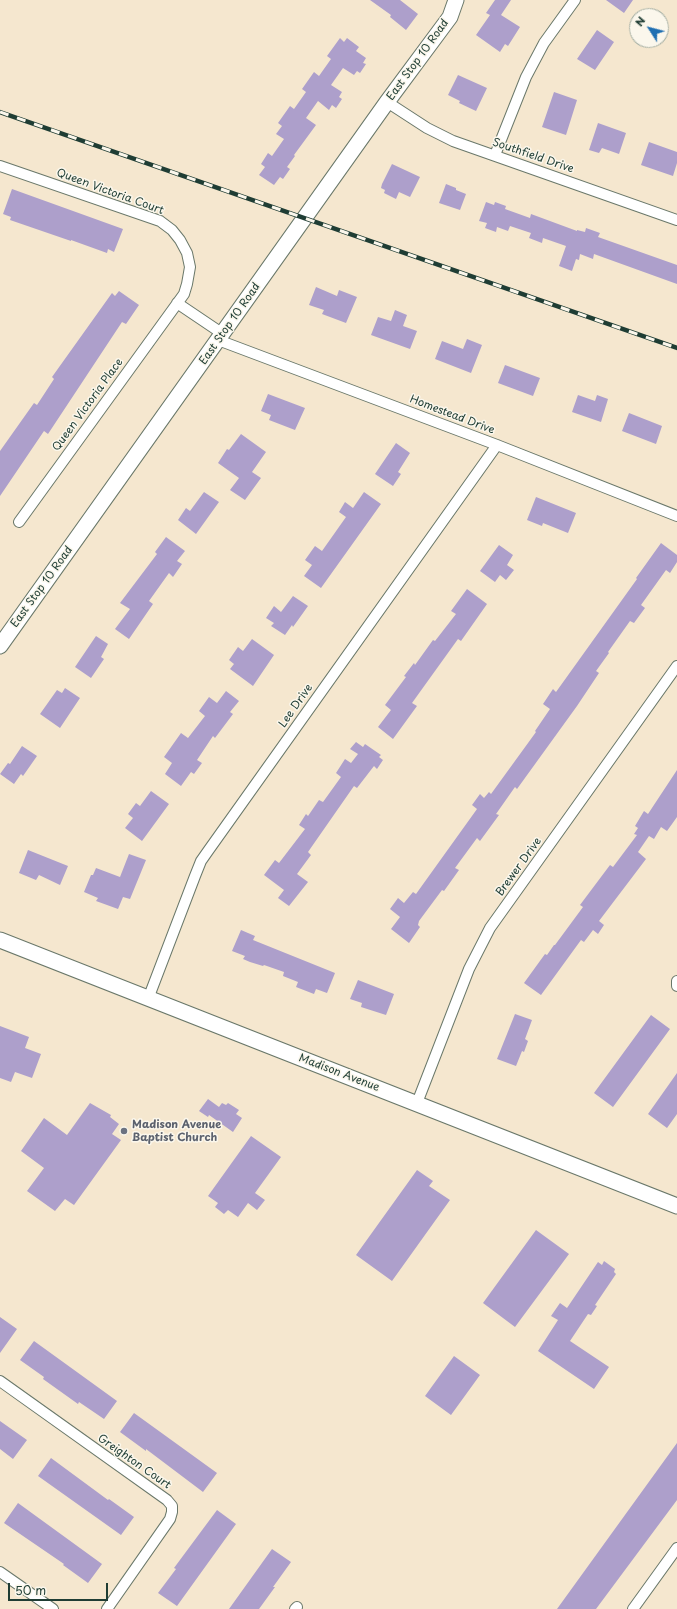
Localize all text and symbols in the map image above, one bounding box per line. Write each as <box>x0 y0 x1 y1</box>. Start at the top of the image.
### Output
north arrow <box>629 8 669 48</box>
text: N <box>630 13 649 30</box>
street label: East Stop 10 Road <box>384 17 452 103</box>
street label: Southfield Drive <box>491 136 575 176</box>
street label: Queen Victoria Court <box>55 166 165 218</box>
street label: East Stop 10 Road <box>197 281 263 367</box>
street label: Queen Victoria Place <box>50 356 126 454</box>
street label: Homestead Drive <box>408 393 496 437</box>
street label: East Stop 10 Road <box>8 544 76 630</box>
street label: Lee Drive <box>276 682 316 730</box>
street label: Brewer Drive <box>493 835 545 899</box>
street label: Madison Avenue <box>297 1052 381 1094</box>
place label: Madison Avenue Baptist Church <box>132 1118 221 1144</box>
marker: Madison Avenue Baptist Church <box>119 1126 129 1136</box>
street label: Greighton Court <box>95 1432 173 1492</box>
scale bar <box>10 1575 110 1601</box>
text: 50 m <box>15 1581 46 1599</box>

